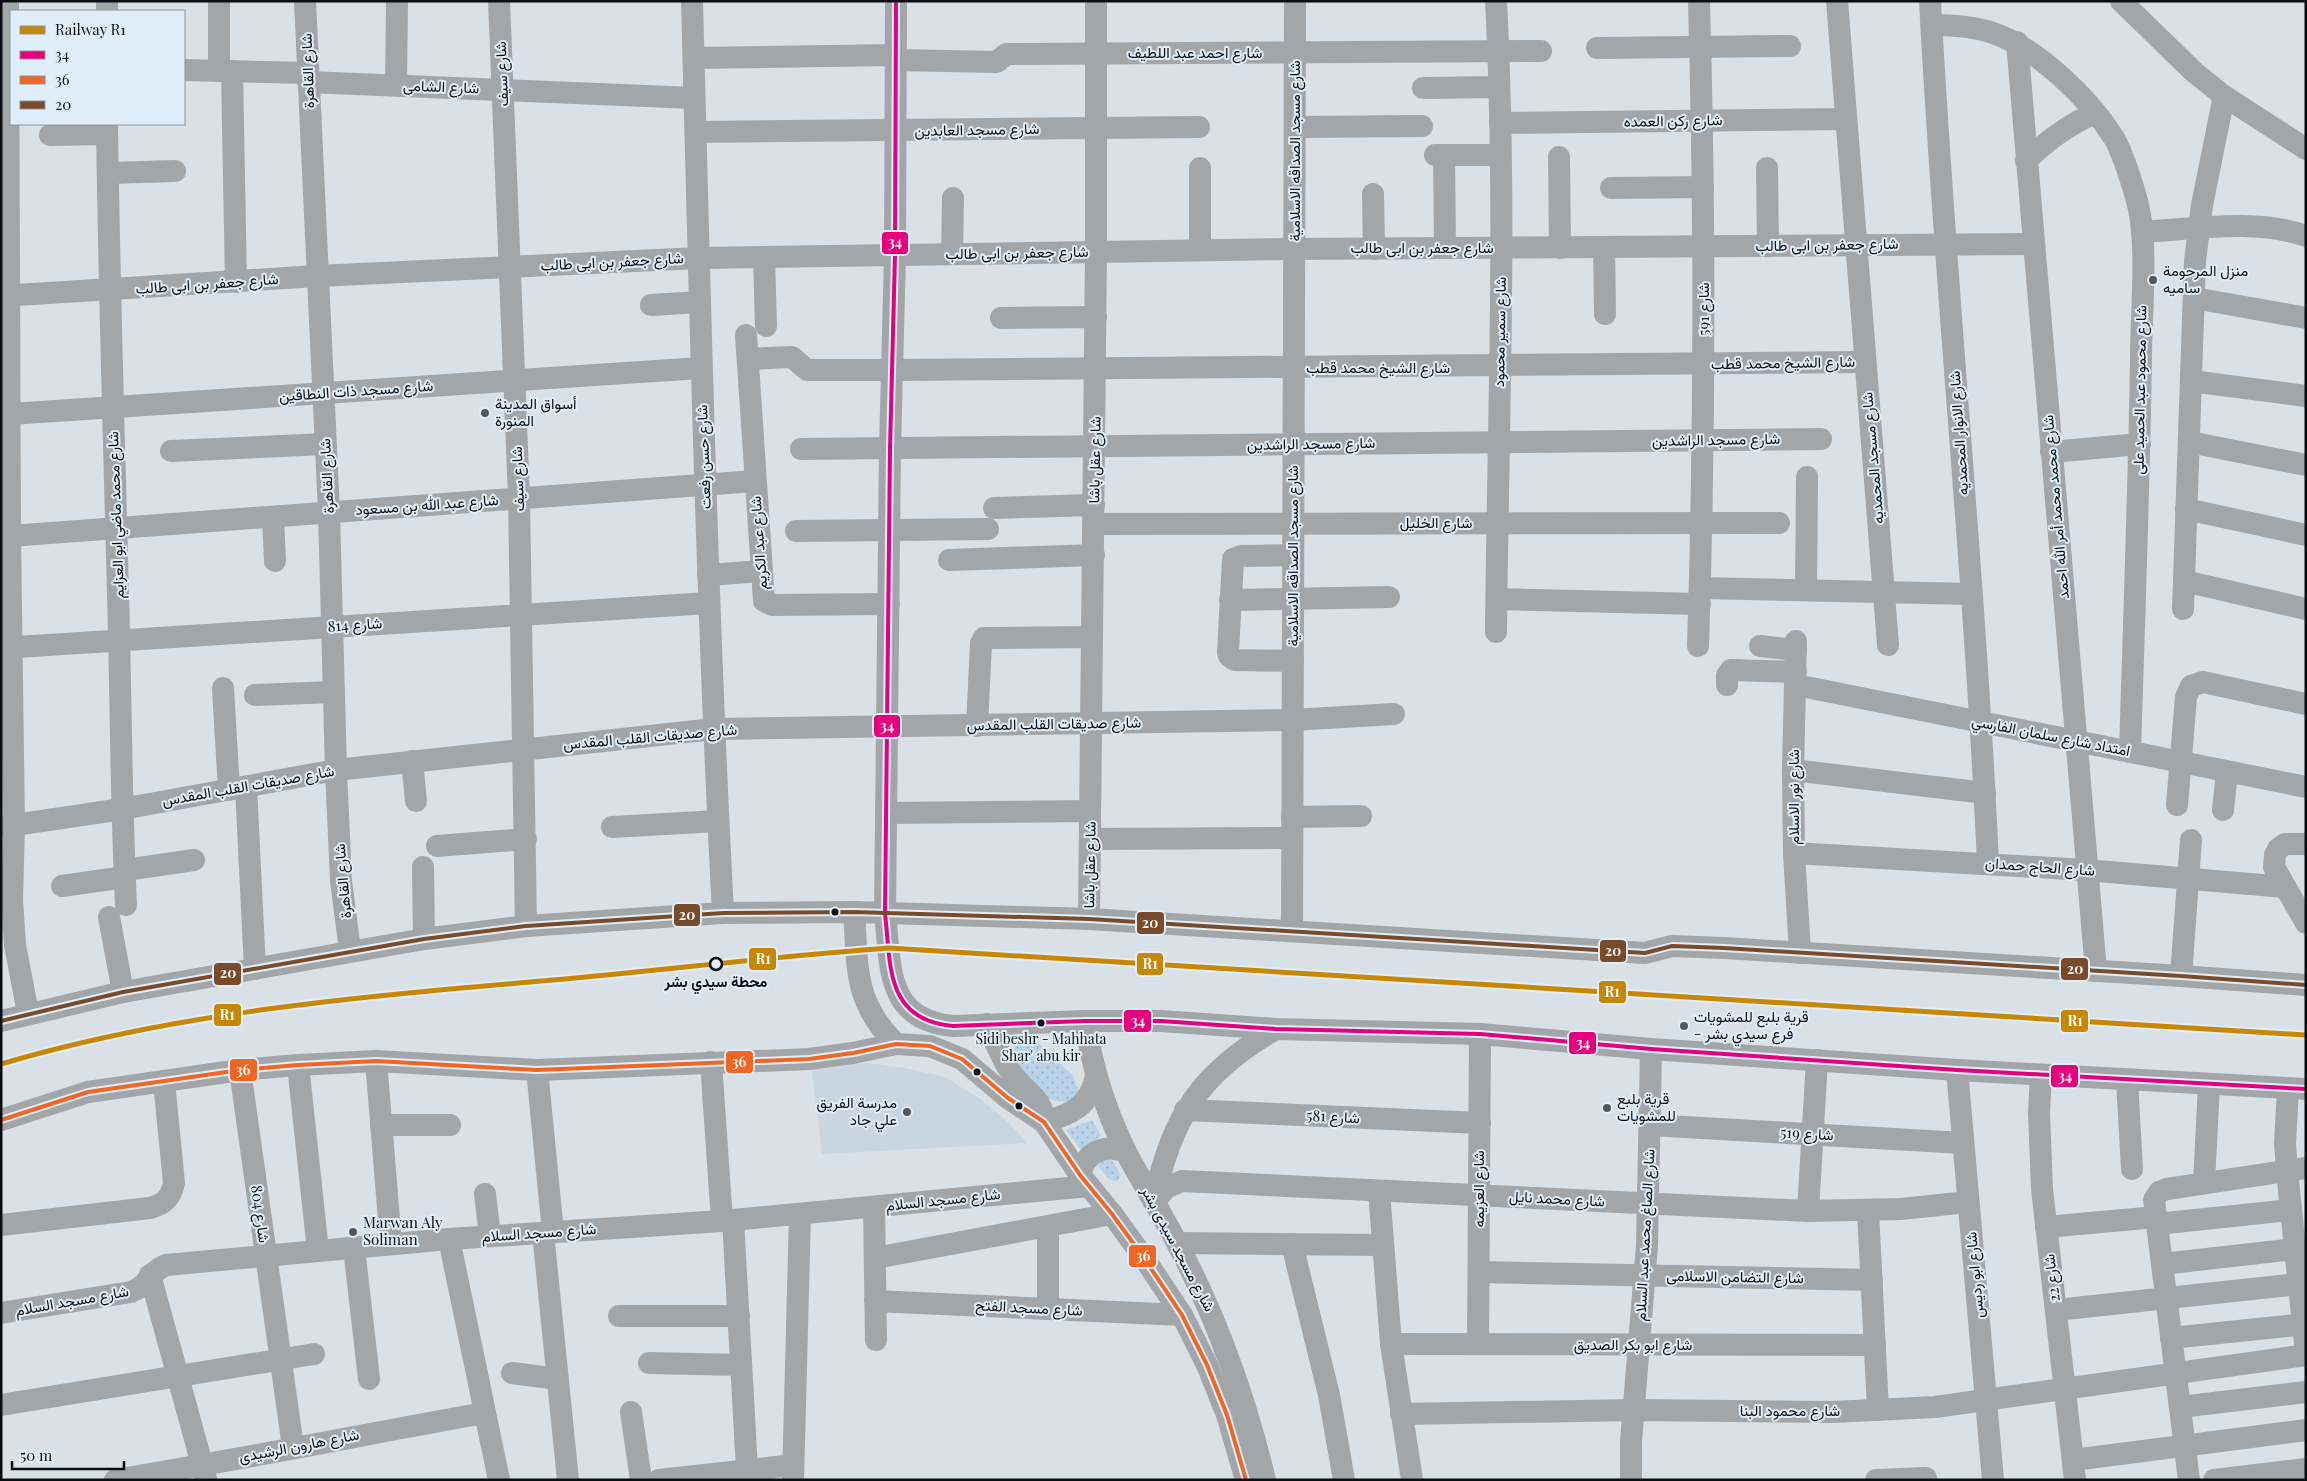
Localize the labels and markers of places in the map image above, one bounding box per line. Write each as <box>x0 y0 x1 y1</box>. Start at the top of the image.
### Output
place label: منزل المرحومة ساميه <box>2163 260 2248 297</box>
marker: منزل المرحومة ساميه <box>2147 274 2159 286</box>
place label: أسواق المدينة المنورة <box>495 393 577 430</box>
marker: أسواق المدينة المنورة <box>479 407 491 419</box>
unlabelled marker <box>830 907 840 917</box>
marker: محطة سيدي بشر <box>709 957 723 971</box>
place label: محطة سيدي بشر <box>663 971 768 995</box>
place label: قرية بلبع للمشويات - فرع سيدي بشر <box>1694 1006 1809 1047</box>
marker: Sidi beshr - Mahhata Shar' abu kir <box>1036 1018 1046 1028</box>
marker: قرية بلبع للمشويات - فرع سيدي بشر <box>1678 1020 1690 1032</box>
place label: Sidi beshr - Mahhata Shar' abu kir <box>975 1029 1107 1065</box>
unlabelled marker <box>972 1067 982 1077</box>
place label: قرية بلبع للمشويات <box>1617 1088 1676 1125</box>
place label: مدرسة الفريق علي جاد <box>816 1092 897 1133</box>
unlabelled marker <box>1014 1101 1024 1111</box>
marker: قرية بلبع للمشويات <box>1601 1102 1613 1114</box>
marker: مدرسة الفريق علي جاد <box>901 1106 913 1118</box>
place label: Marwan Aly Soliman <box>363 1212 443 1249</box>
marker: Marwan Aly Soliman <box>347 1226 359 1238</box>

